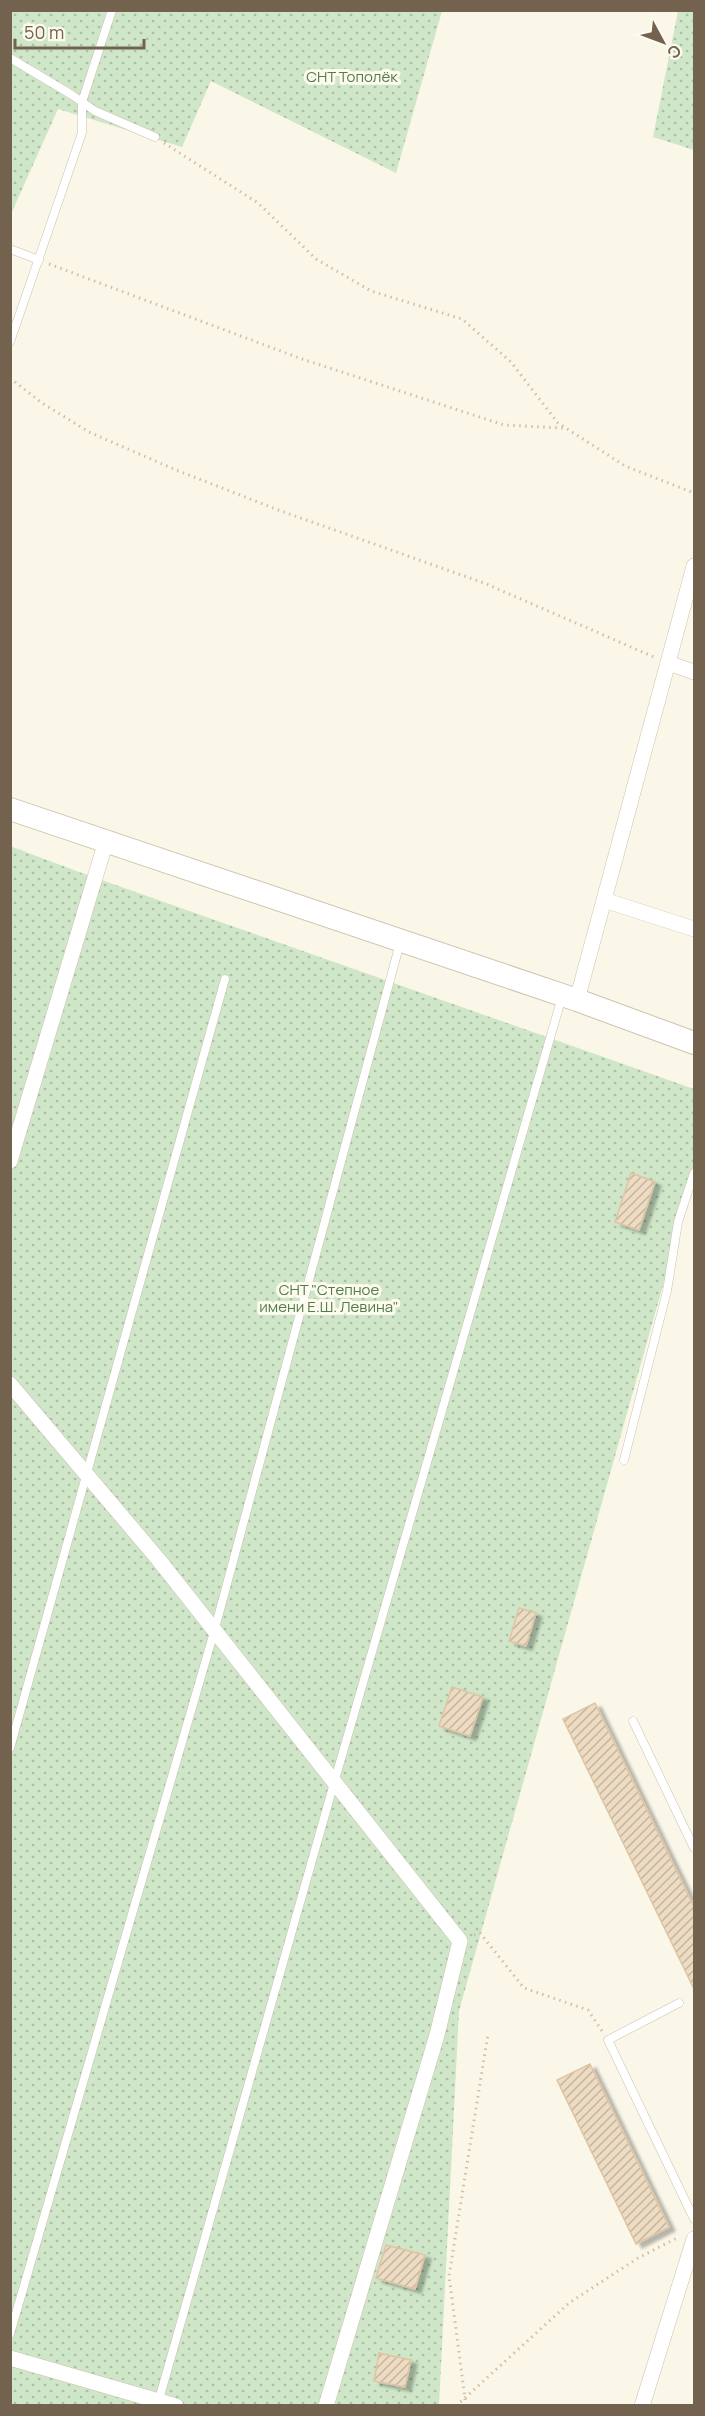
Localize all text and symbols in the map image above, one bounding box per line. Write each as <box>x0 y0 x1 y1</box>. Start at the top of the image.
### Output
scale bar <box>15 12 144 50</box>
north arrow <box>633 12 693 72</box>
text: 50 m <box>24 20 64 44</box>
text: С <box>662 40 687 64</box>
park label: СНТ Тополёк <box>306 66 398 87</box>
park label: СНТ "Степное имени Е.Ш. Левина" <box>259 1279 399 1317</box>

